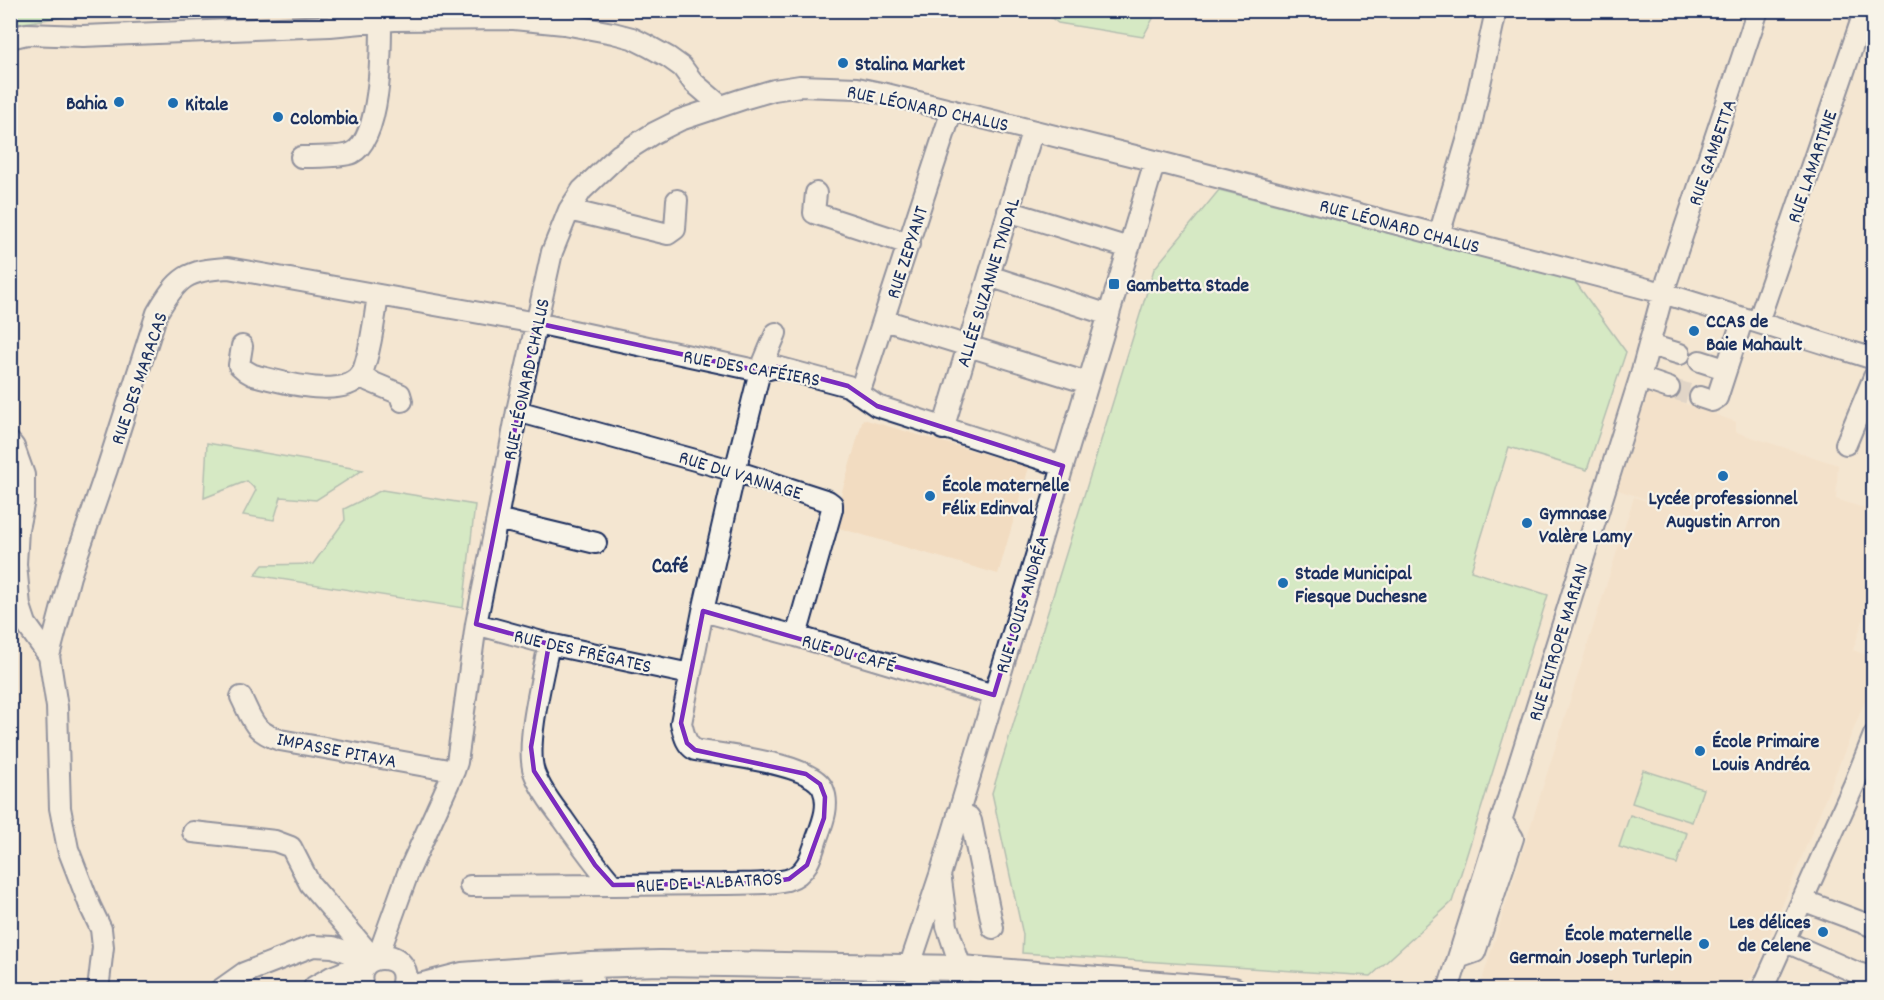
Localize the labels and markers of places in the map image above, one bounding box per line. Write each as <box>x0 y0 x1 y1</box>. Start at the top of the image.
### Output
place label: Stalina Market <box>855 52 966 80</box>
marker: Stalina Market <box>836 56 850 70</box>
place label: Bahia <box>66 91 108 119</box>
place label: Kitale <box>185 92 228 120</box>
marker: Bahia <box>112 95 126 109</box>
marker: Kitale <box>166 96 180 110</box>
place label: Colombia <box>290 106 358 134</box>
marker: Colombia <box>271 110 285 124</box>
place label: Gambetta Stade <box>1126 273 1249 301</box>
marker: Gambetta Stade <box>1107 277 1121 291</box>
place label: CCAS de Baie Mahault <box>1706 309 1803 360</box>
marker: CCAS de Baie Mahault <box>1687 324 1701 338</box>
marker: Lycée professionnel Augustin Arron <box>1716 469 1730 483</box>
place label: École maternelle Félix Edinval <box>942 473 1069 524</box>
place label: Lycée professionnel Augustin Arron <box>1648 486 1798 537</box>
marker: École maternelle Félix Edinval <box>923 489 937 503</box>
place label: Gymnase Valère Lamy <box>1539 501 1632 552</box>
marker: Gymnase Valère Lamy <box>1520 516 1534 530</box>
place label: Stade Municipal Fiesque Duchesne <box>1295 561 1427 612</box>
marker: Stade Municipal Fiesque Duchesne <box>1276 576 1290 590</box>
place label: École Primaire Louis Andréa <box>1712 729 1820 780</box>
marker: École Primaire Louis Andréa <box>1693 744 1707 758</box>
place label: Les délices de Celene <box>1729 910 1811 961</box>
place label: École maternelle Germain Joseph Turlepin <box>1509 922 1692 973</box>
marker: Les délices de Celene <box>1816 925 1830 939</box>
marker: École maternelle Germain Joseph Turlepin <box>1697 937 1711 951</box>

